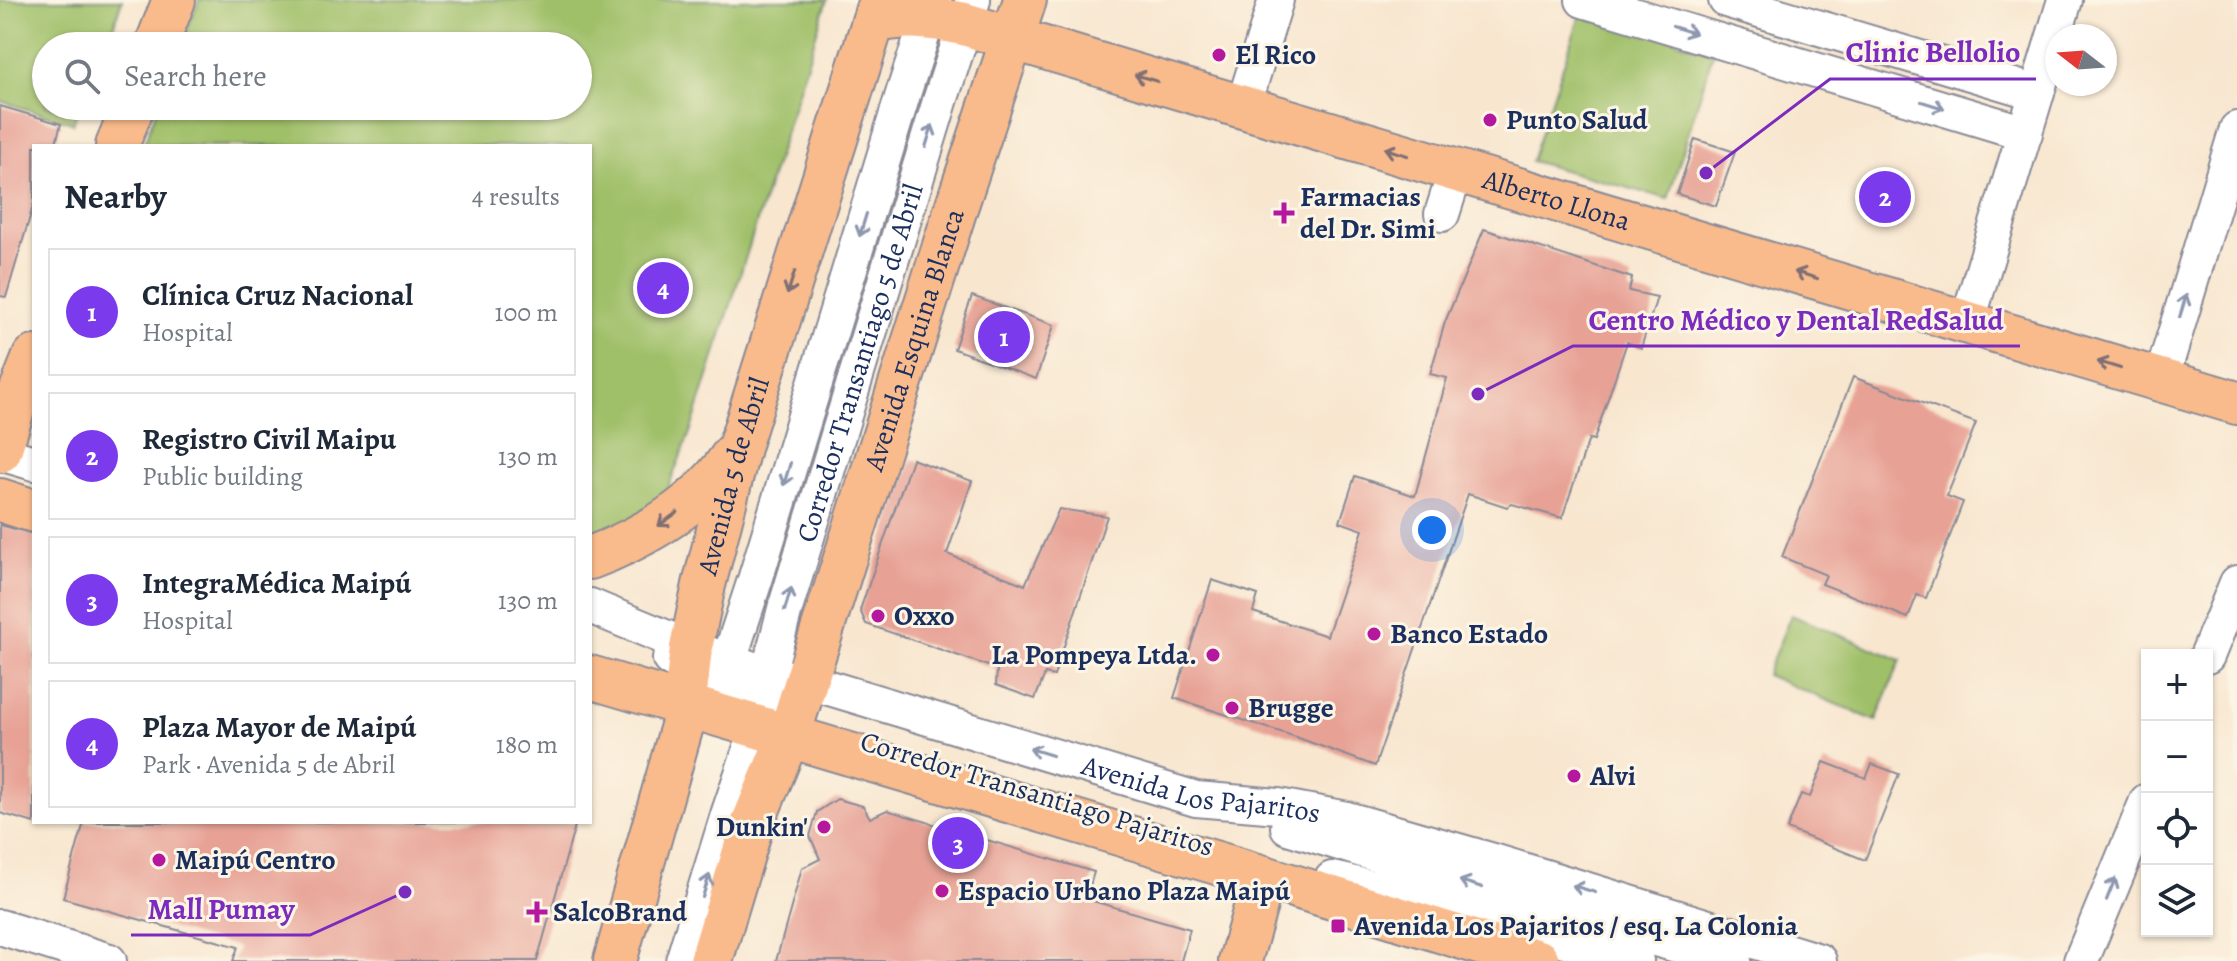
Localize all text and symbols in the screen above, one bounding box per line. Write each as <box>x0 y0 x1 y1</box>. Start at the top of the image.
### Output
one-way arrow <box>1671 24 1696 38</box>
north arrow <box>2045 24 2117 96</box>
callout: Clinic Bellolio <box>1830 25 2036 79</box>
search box <box>32 32 592 120</box>
text: Clinic Bellolio <box>1846 32 2020 72</box>
place label: El Rico <box>1235 36 1316 74</box>
marker: El Rico <box>1210 46 1228 64</box>
icon: search <box>60 54 104 98</box>
text: Search here <box>124 56 267 96</box>
one-way arrow <box>1134 70 1160 85</box>
one-way arrow <box>1920 99 1945 113</box>
place label: Punto Salud <box>1506 101 1649 139</box>
marker: Punto Salud <box>1481 111 1499 129</box>
one-way arrow <box>923 123 938 148</box>
one-way arrow <box>1383 144 1409 159</box>
street label: Alberto Llona <box>1477 160 1635 240</box>
pin: 2 <box>1859 167 1911 227</box>
text: Nearby <box>64 173 167 220</box>
place label: Farmacias del Dr. Simi <box>1300 178 1436 248</box>
text: 4 results <box>472 179 560 214</box>
street label: Corredor Transantiago 5 de Abril <box>787 179 933 547</box>
street label: Avenida Esquina Blanca <box>855 204 974 477</box>
marker: Farmacias del Dr. Simi <box>1275 204 1293 222</box>
one-way arrow <box>855 212 870 238</box>
pin: 4 <box>637 258 689 318</box>
one-way arrow <box>1793 267 1819 282</box>
one-way arrow <box>783 270 797 295</box>
text: Clínica Cruz Nacional <box>142 275 413 315</box>
callout: Centro Médico y Dental RedSalud <box>1573 292 2020 346</box>
one-way arrow <box>2176 293 2191 319</box>
text: 1 <box>87 295 97 330</box>
text: 100 m <box>495 295 558 330</box>
text: Centro Médico y Dental RedSalud <box>1588 300 2004 340</box>
pin: 1 <box>978 307 1030 367</box>
text: Hospital <box>142 315 233 350</box>
one-way arrow <box>2096 357 2122 372</box>
street label: Avenida 5 de Abril <box>688 372 779 580</box>
text: Registro Civil Maipu <box>142 419 396 459</box>
text: 2 <box>86 439 98 474</box>
text: 130 m <box>498 439 558 474</box>
text: Public building <box>142 459 303 494</box>
one-way arrow <box>779 460 794 486</box>
your location <box>1412 510 1452 550</box>
one-way arrow <box>657 511 679 527</box>
text: IntegraMédica Maipú <box>142 563 412 603</box>
text: 3 <box>86 583 98 618</box>
text: 130 m <box>498 583 558 618</box>
one-way arrow <box>781 586 796 612</box>
place label: Oxxo <box>894 597 955 635</box>
text: Hospital <box>142 603 233 638</box>
marker: Oxxo <box>869 607 887 625</box>
place label: Banco Estado <box>1390 615 1548 653</box>
marker: Banco Estado <box>1365 625 1383 643</box>
place label: La Pompeya Ltda. <box>991 636 1197 674</box>
marker: La Pompeya Ltda. <box>1204 646 1222 664</box>
map controls <box>2141 649 2213 937</box>
button: + <box>2141 649 2213 721</box>
place label: Brugge <box>1248 689 1334 727</box>
marker: Brugge <box>1223 699 1241 717</box>
text: Plaza Mayor de Maipú <box>142 707 417 747</box>
button: − <box>2141 721 2213 793</box>
street label: Corredor Transantiago Pajaritos <box>856 722 1218 866</box>
text: 4 <box>86 727 98 762</box>
text: 180 m <box>496 727 558 762</box>
one-way arrow <box>1028 744 1054 759</box>
street label: Avenida Los Pajaritos <box>1076 746 1323 833</box>
text: Park · Avenida 5 de Abril <box>142 747 395 782</box>
place label: Alvi <box>1589 757 1636 795</box>
marker: Alvi <box>1565 767 1583 785</box>
button: locate <box>2141 793 2213 865</box>
place label: Dunkin' <box>716 808 808 846</box>
pin: 3 <box>932 813 984 873</box>
marker: Dunkin' <box>815 818 833 836</box>
place label: Maipú Centro <box>175 841 336 879</box>
marker: Maipú Centro <box>150 851 168 869</box>
button: layers <box>2141 865 2213 937</box>
place label: Espacio Urbano Plaza Maipú <box>958 872 1291 910</box>
one-way arrow <box>699 874 714 900</box>
one-way arrow <box>1459 876 1484 890</box>
one-way arrow <box>2105 877 2119 902</box>
callout: Mall Pumay <box>131 881 310 935</box>
one-way arrow <box>1571 881 1597 896</box>
marker: Espacio Urbano Plaza Maipú <box>933 882 951 900</box>
text: Mall Pumay <box>147 889 296 929</box>
place label: SalcoBrand <box>553 893 688 931</box>
marker: SalcoBrand <box>528 903 546 921</box>
place label: Avenida Los Pajaritos / esq. La Colonia <box>1353 907 1798 945</box>
marker: Avenida Los Pajaritos / esq. La Colonia <box>1329 917 1347 935</box>

